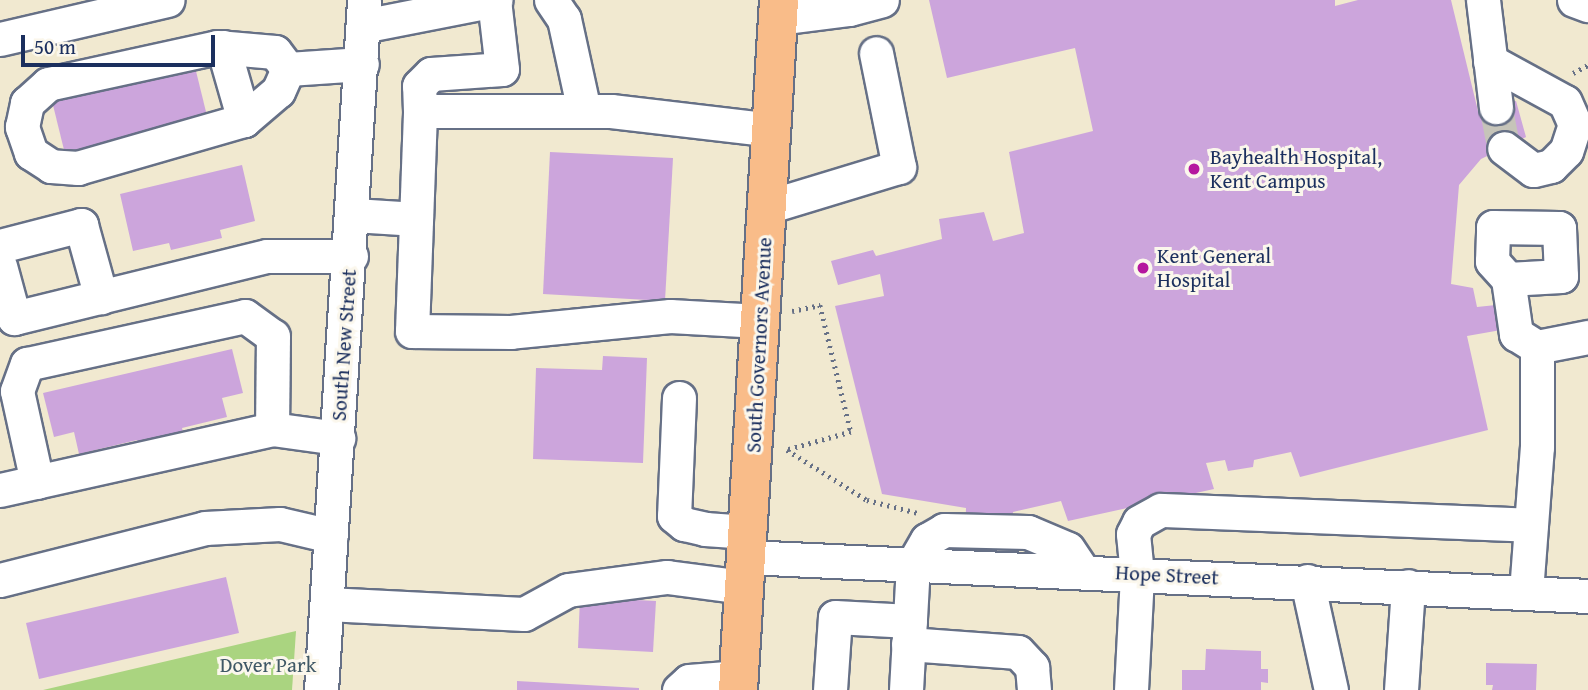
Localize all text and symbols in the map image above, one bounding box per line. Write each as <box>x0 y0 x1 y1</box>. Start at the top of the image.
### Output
scale bar <box>24 21 219 65</box>
text: 50 m <box>34 31 76 62</box>
place label: Bayhealth Hospital, Kent Campus <box>1210 144 1382 194</box>
marker: Bayhealth Hospital, Kent Campus <box>1184 159 1204 179</box>
street label: South Governors Avenue <box>741 237 777 453</box>
place label: Kent General Hospital <box>1157 243 1271 293</box>
marker: Kent General Hospital <box>1135 260 1151 276</box>
street label: South New Street <box>326 268 362 422</box>
street label: Hope Street <box>1115 560 1219 590</box>
park label: Dover Park <box>220 652 316 678</box>

